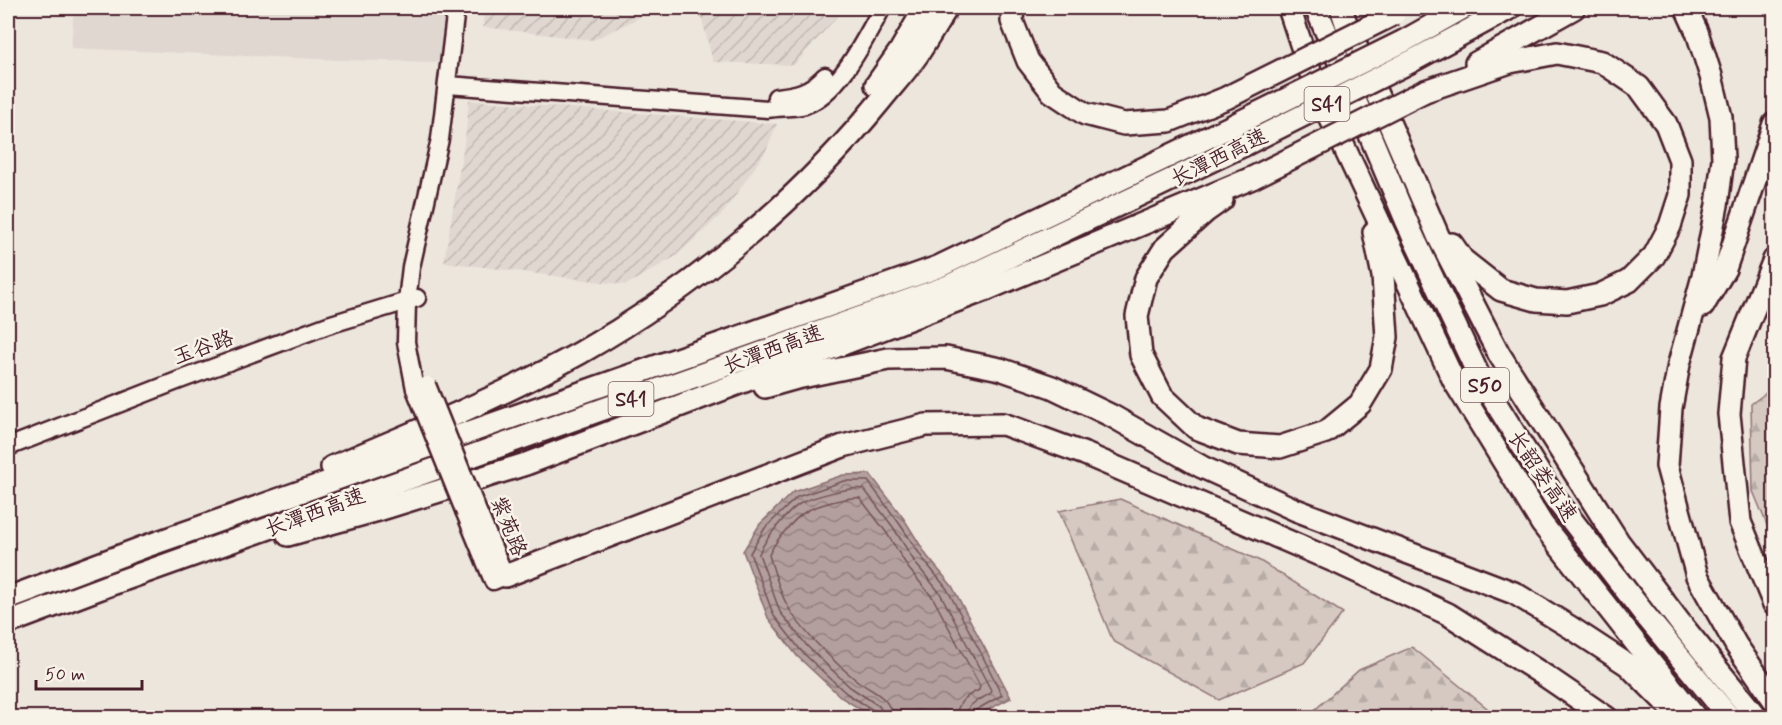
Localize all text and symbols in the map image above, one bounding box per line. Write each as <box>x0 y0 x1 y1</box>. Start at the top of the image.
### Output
road number: S41 <box>1304 87 1350 121</box>
street label: 长潭西高速 <box>1166 122 1273 193</box>
street label: 长潭西高速 <box>719 319 827 381</box>
street label: 玉谷路 <box>169 324 238 372</box>
road number: S50 <box>1461 368 1509 402</box>
road number: S41 <box>608 382 654 416</box>
street label: 长韶娄高速 <box>1501 425 1583 528</box>
street label: 长潭西高速 <box>261 482 369 544</box>
street label: 紫苑路 <box>483 492 533 561</box>
scale bar <box>36 653 142 691</box>
text: 50 m <box>45 663 85 687</box>

